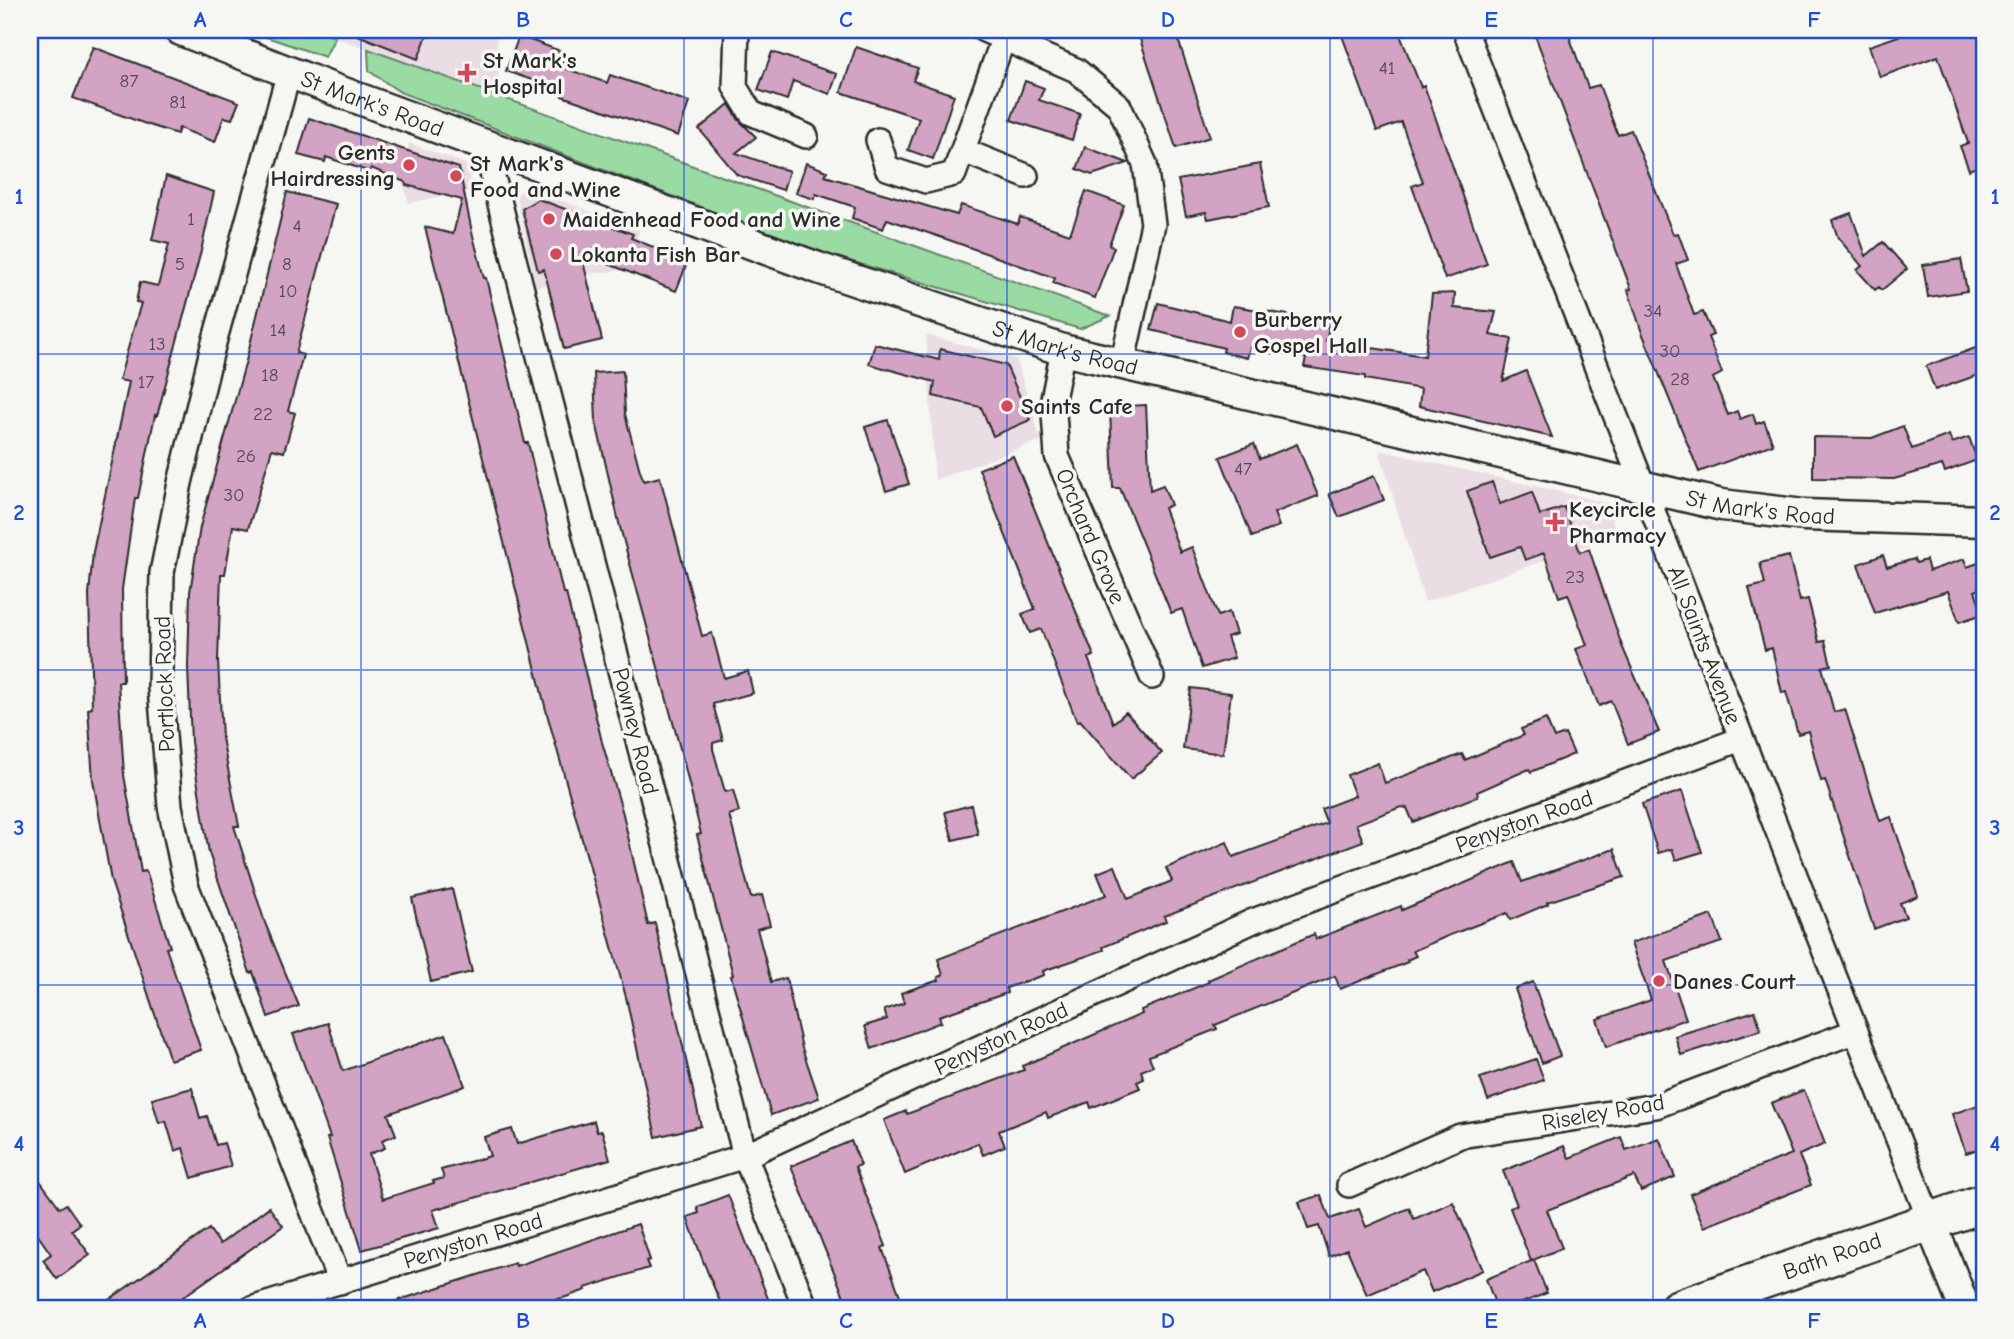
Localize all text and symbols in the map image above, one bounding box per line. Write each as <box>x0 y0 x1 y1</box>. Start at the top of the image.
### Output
text: A <box>194 6 207 33</box>
text: B <box>516 6 530 33</box>
text: C <box>839 6 853 33</box>
text: D <box>1161 6 1175 33</box>
text: E <box>1484 6 1498 33</box>
text: F <box>1807 6 1821 33</box>
place label: St Mark's Hospital <box>483 47 577 100</box>
house number: 41 <box>1379 57 1395 79</box>
marker: St Mark's Hospital <box>457 63 477 83</box>
street label: St Mark's Road <box>297 65 447 143</box>
house number: 87 <box>120 70 138 92</box>
house number: 81 <box>169 91 187 113</box>
place label: Gents Hairdressing <box>271 139 395 192</box>
place label: St Mark's Food and Wine <box>470 150 621 203</box>
marker: Gents Hairdressing <box>401 157 417 173</box>
marker: St Mark's Food and Wine <box>448 168 464 184</box>
text: 1 <box>14 183 24 210</box>
text: 1 <box>1990 183 2000 210</box>
place label: Maidenhead Food and Wine <box>563 206 840 233</box>
house number: 1 <box>187 208 195 230</box>
marker: Maidenhead Food and Wine <box>541 211 557 227</box>
house number: 4 <box>292 215 302 237</box>
place label: Lokanta Fish Bar <box>570 241 740 268</box>
marker: Lokanta Fish Bar <box>548 246 564 262</box>
house number: 5 <box>175 253 185 275</box>
house number: 8 <box>282 253 292 275</box>
house number: 10 <box>278 280 298 302</box>
house number: 34 <box>1644 300 1662 322</box>
place label: Burberry Gospel Hall <box>1254 306 1368 359</box>
street label: St Mark's Road <box>989 314 1140 381</box>
house number: 14 <box>270 319 286 341</box>
marker: Burberry Gospel Hall <box>1232 324 1248 340</box>
house number: 13 <box>148 333 166 355</box>
house number: 30 <box>1659 340 1681 362</box>
house number: 18 <box>261 364 279 386</box>
house number: 28 <box>1670 368 1690 390</box>
house number: 17 <box>138 371 154 393</box>
place label: Saints Cafe <box>1021 393 1133 420</box>
marker: Saints Cafe <box>999 398 1015 414</box>
house number: 22 <box>253 403 273 425</box>
house number: 26 <box>236 445 256 467</box>
house number: 47 <box>1234 458 1252 480</box>
street label: Orchard Grove <box>1050 464 1131 608</box>
house number: 30 <box>223 484 245 506</box>
street label: St Mark's Road <box>1683 484 1835 530</box>
place label: Keycircle Pharmacy <box>1569 496 1667 549</box>
text: 2 <box>13 499 25 526</box>
text: 2 <box>1989 499 2001 526</box>
marker: Keycircle Pharmacy <box>1547 514 1563 530</box>
street label: All Saints Avenue <box>1662 562 1747 728</box>
house number: 23 <box>1565 566 1585 588</box>
street label: Portlock Road <box>149 615 180 753</box>
street label: Powney Road <box>607 665 664 797</box>
street label: Penyston Road <box>1452 784 1597 859</box>
text: 3 <box>13 814 25 841</box>
text: 3 <box>1989 814 2001 841</box>
place label: Danes Court <box>1673 968 1796 995</box>
marker: Danes Court <box>1651 973 1667 989</box>
street label: Penyston Road <box>930 996 1072 1081</box>
street label: Riseley Road <box>1540 1088 1667 1137</box>
text: 4 <box>14 1130 25 1157</box>
text: 4 <box>1990 1130 2001 1157</box>
street label: Penyston Road <box>400 1206 546 1274</box>
street label: Bath Road <box>1779 1227 1885 1286</box>
text: A <box>194 1307 207 1334</box>
text: B <box>516 1307 530 1334</box>
text: C <box>839 1307 853 1334</box>
text: D <box>1161 1307 1175 1334</box>
text: E <box>1484 1307 1498 1334</box>
text: F <box>1807 1307 1821 1334</box>

